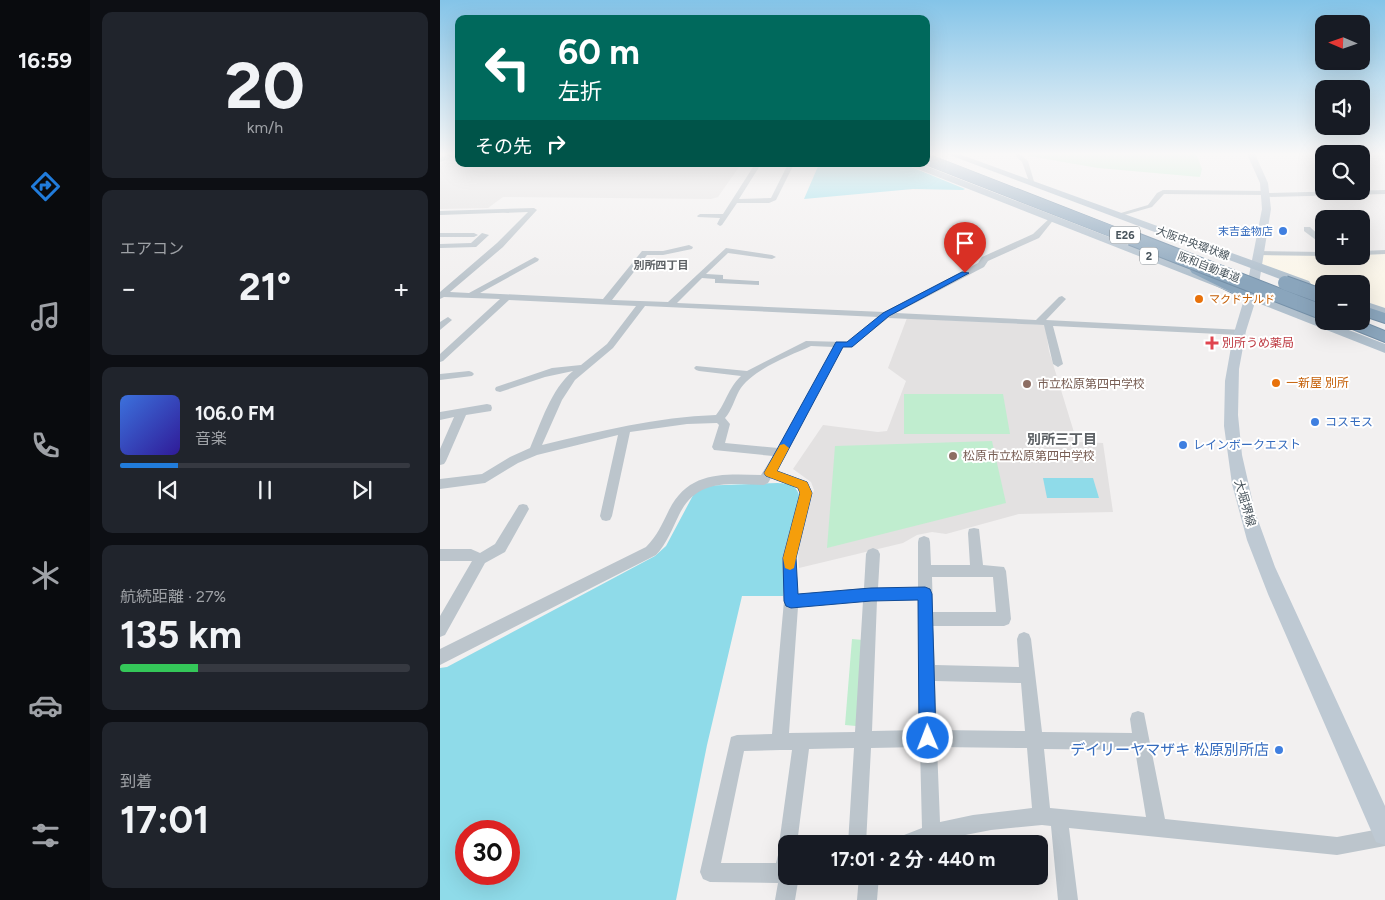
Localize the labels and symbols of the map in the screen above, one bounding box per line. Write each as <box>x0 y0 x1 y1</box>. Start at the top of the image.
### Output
north arrow <box>1315 15 1370 70</box>
pin <box>944 222 986 273</box>
street label: 大阪中央環状線 <box>1154 224 1231 263</box>
place label: 末吉金物店 <box>1218 225 1273 238</box>
marker: 末吉金物店 <box>1277 225 1289 237</box>
road number: E26 <box>1110 226 1140 244</box>
road number: 2 <box>1140 248 1158 264</box>
street label: 阪和自動車道 <box>1176 250 1242 285</box>
district label: 別所四丁目 <box>634 259 689 272</box>
marker: マクドナルド <box>1193 293 1205 305</box>
place label: マクドナルド <box>1209 293 1275 306</box>
place label: 別所うめ薬局 <box>1222 336 1294 350</box>
marker: 別所うめ薬局 <box>1206 337 1218 349</box>
place label: 一新屋 別所 <box>1286 376 1349 390</box>
place label: 市立松原第四中学校 <box>1037 377 1145 391</box>
marker: 一新屋 別所 <box>1270 377 1282 389</box>
marker: 市立松原第四中学校 <box>1021 378 1033 390</box>
place label: コスモス <box>1325 415 1373 429</box>
marker: コスモス <box>1309 416 1321 428</box>
district label: 別所三丁目 <box>1027 431 1097 448</box>
place label: レインボークエスト <box>1193 438 1301 452</box>
marker: レインボークエスト <box>1177 439 1189 451</box>
place label: 松原市立松原第四中学校 <box>963 449 1095 463</box>
marker: 松原市立松原第四中学校 <box>947 450 959 462</box>
street label: 大堀堺線 <box>1232 478 1258 528</box>
position arrow <box>901 711 953 763</box>
place label: デイリーヤマザキ 松原別所店 <box>1070 741 1269 759</box>
marker: デイリーヤマザキ 松原別所店 <box>1273 744 1285 756</box>
speed limit sign: 30 <box>455 820 520 885</box>

